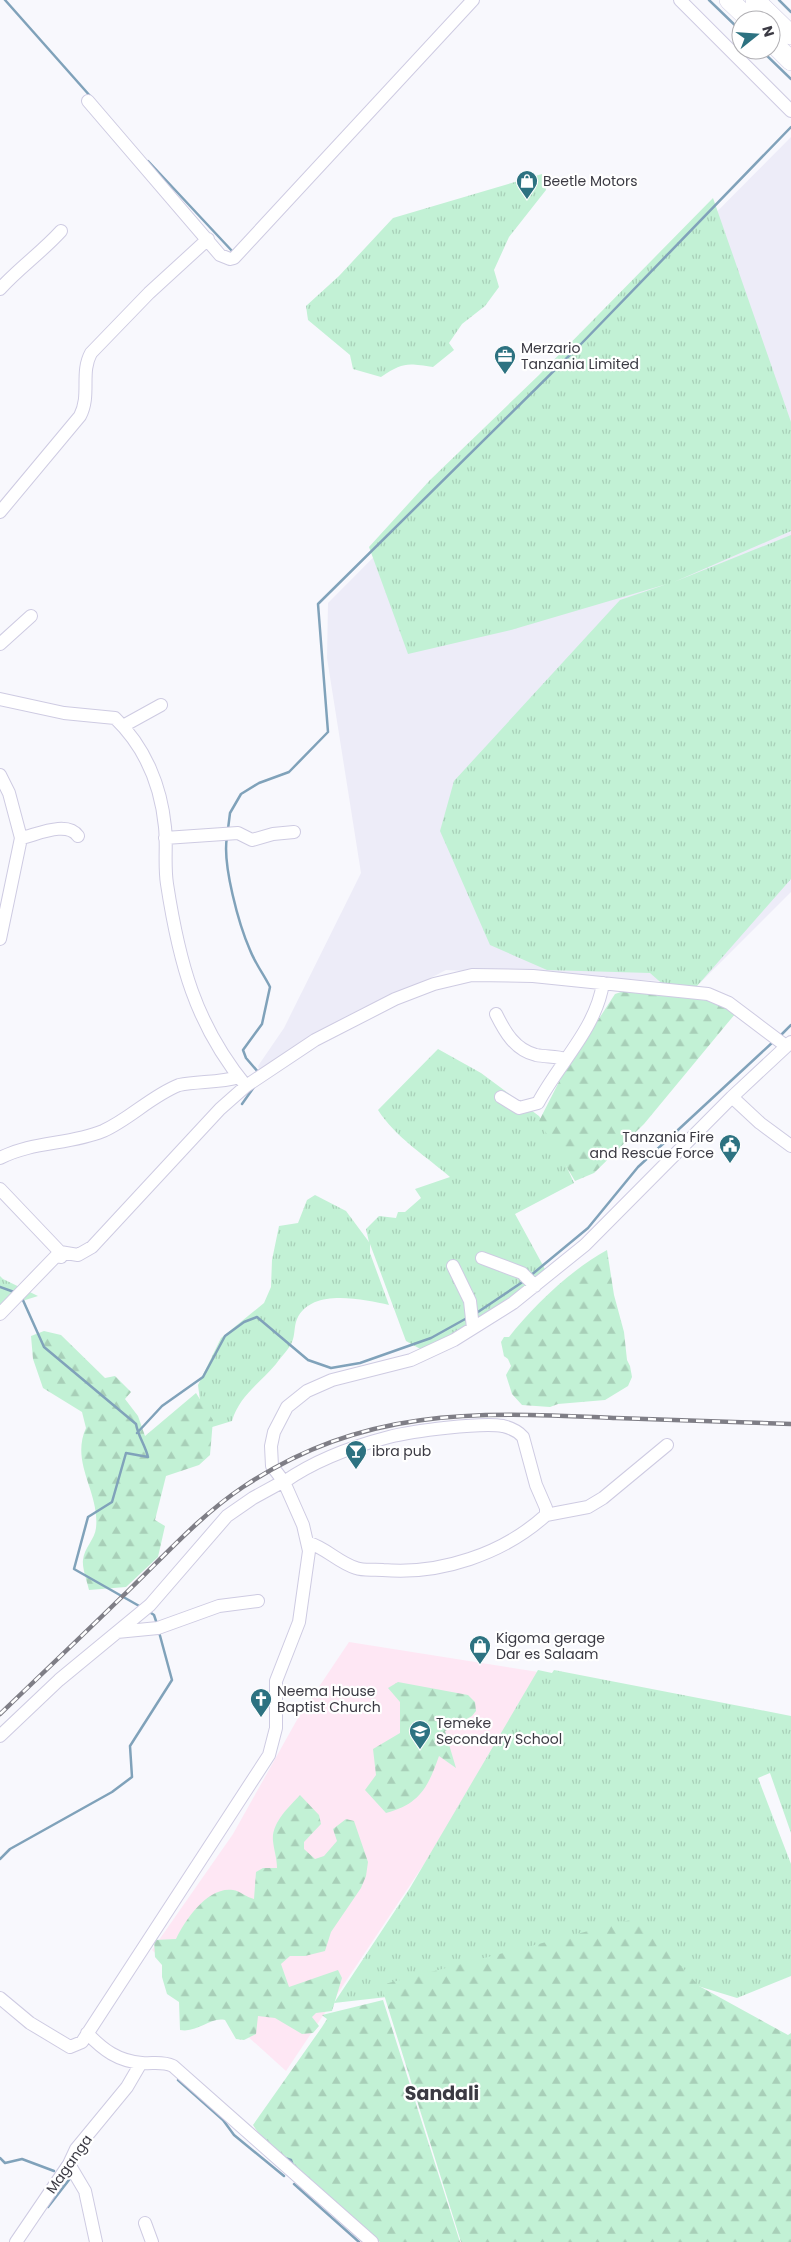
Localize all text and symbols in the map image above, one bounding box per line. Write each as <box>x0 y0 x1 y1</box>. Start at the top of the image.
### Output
north arrow <box>731 10 781 60</box>
text: N <box>757 23 780 39</box>
shop icon: Beetle Motors <box>515 169 539 200</box>
place label: Beetle Motors <box>543 171 638 191</box>
place label: Merzario Tanzania Limited <box>521 338 639 374</box>
office icon: Merzario Tanzania Limited <box>493 344 517 375</box>
place label: Tanzania Fire and Rescue Force <box>590 1127 714 1163</box>
public building icon: Tanzania Fire and Rescue Force <box>718 1133 742 1164</box>
bar icon: ibra pub <box>344 1439 368 1470</box>
place label: ibra pub <box>372 1441 431 1461</box>
place label: Kigoma gerage Dar es Salaam <box>496 1628 605 1664</box>
shop icon: Kigoma gerage Dar es Salaam <box>468 1634 492 1665</box>
place label: Neema House Baptist Church <box>277 1681 381 1717</box>
church icon: Neema House Baptist Church <box>249 1687 273 1718</box>
place label: Temeke Secondary School <box>436 1713 562 1749</box>
school or university icon: Temeke Secondary School <box>408 1719 432 1750</box>
district label: Sandali <box>405 2080 479 2107</box>
street label: Maganga <box>41 2130 97 2198</box>

